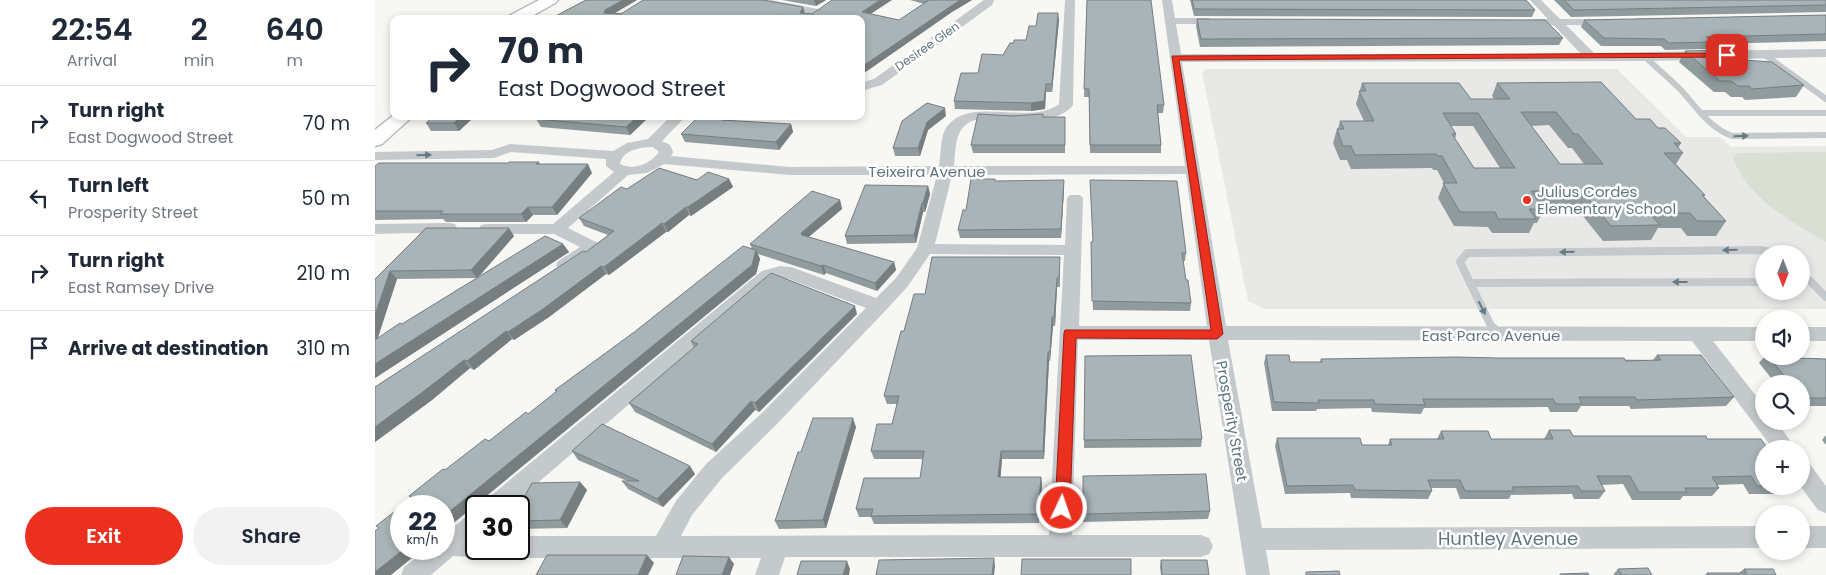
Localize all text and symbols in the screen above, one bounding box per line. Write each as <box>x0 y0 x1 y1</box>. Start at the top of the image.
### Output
text: 22:54 <box>51 8 133 51</box>
text: 2 <box>190 8 208 51</box>
text: 640 <box>265 8 324 51</box>
street label: Desiree Glen <box>891 17 963 75</box>
text: 70 m <box>498 26 584 75</box>
pin <box>1706 34 1748 76</box>
icon: right <box>415 35 480 100</box>
icon: arrive <box>1713 41 1741 69</box>
text: Arrival <box>67 49 117 72</box>
text: min <box>184 49 214 72</box>
text: m <box>286 49 303 72</box>
text: East Dogwood Street <box>498 73 725 104</box>
text: Turn right <box>68 97 164 124</box>
icon: right <box>25 109 53 137</box>
text: 70 m <box>303 110 350 137</box>
text: East Dogwood Street <box>68 126 233 149</box>
one-way arrow <box>1733 132 1749 140</box>
one-way arrow <box>416 151 432 159</box>
street label: Teixeira Avenue <box>868 161 986 182</box>
text: Turn left <box>68 172 149 199</box>
place label: Julius Cordes Elementary School <box>1537 181 1676 219</box>
icon: left <box>25 184 53 212</box>
text: 50 m <box>301 185 350 212</box>
marker: Julius Cordes Elementary School <box>1521 194 1533 206</box>
text: Prosperity Street <box>68 201 198 224</box>
north arrow <box>1755 245 1810 300</box>
map controls <box>1755 245 1810 560</box>
one-way arrow <box>1722 246 1738 254</box>
text: Turn right <box>68 247 164 274</box>
one-way arrow <box>1559 248 1575 256</box>
icon: right <box>25 259 53 287</box>
text: 210 m <box>296 260 350 287</box>
text: East Ramsey Drive <box>68 276 214 299</box>
one-way arrow <box>1672 278 1688 286</box>
one-way arrow <box>1478 300 1486 315</box>
button: sound <box>1755 310 1810 365</box>
street label: East Parco Avenue <box>1422 325 1560 346</box>
icon: arrive <box>25 334 53 362</box>
text: Arrive at destination <box>68 335 269 362</box>
text: 310 m <box>296 335 350 362</box>
street label: Prosperity Street <box>1211 359 1253 483</box>
button: search <box>1755 375 1810 430</box>
button: + <box>1755 440 1810 495</box>
position arrow <box>1035 481 1087 533</box>
speed limit sign: 30 <box>465 495 530 560</box>
text: 22 <box>408 504 437 539</box>
button: − <box>1755 505 1810 560</box>
button: Exit <box>25 507 183 565</box>
button: Share <box>193 507 350 565</box>
street label: Huntley Avenue <box>1438 526 1578 551</box>
text: km/h <box>407 531 438 548</box>

